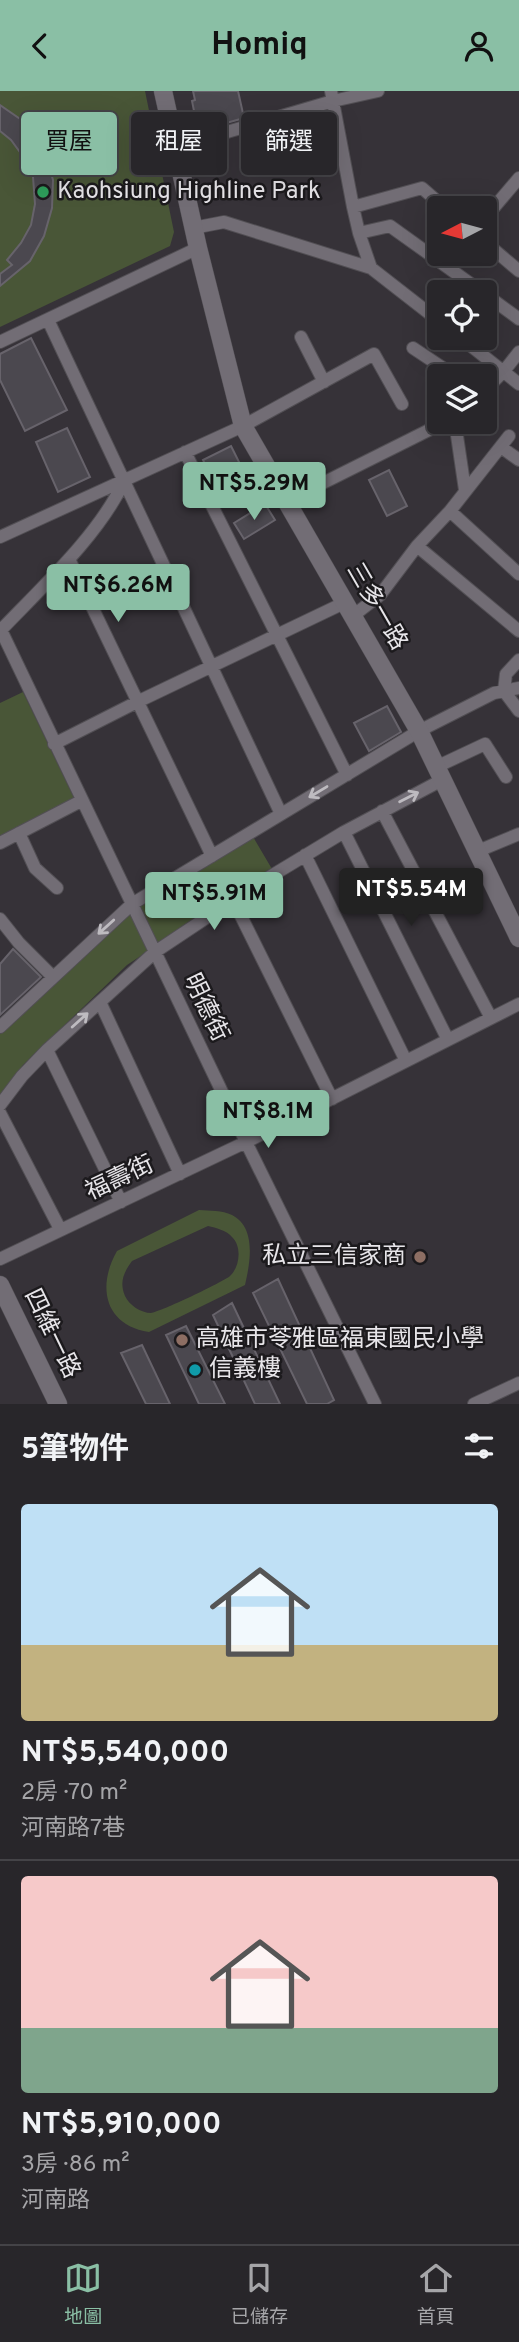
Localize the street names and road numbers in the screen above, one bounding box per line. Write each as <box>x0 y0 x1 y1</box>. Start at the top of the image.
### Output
street label: 三多一路 <box>339 558 413 656</box>
street label: 明德街 <box>176 969 234 1047</box>
street label: 福壽街 <box>81 1150 159 1208</box>
street label: 四維一路 <box>16 1284 86 1384</box>

